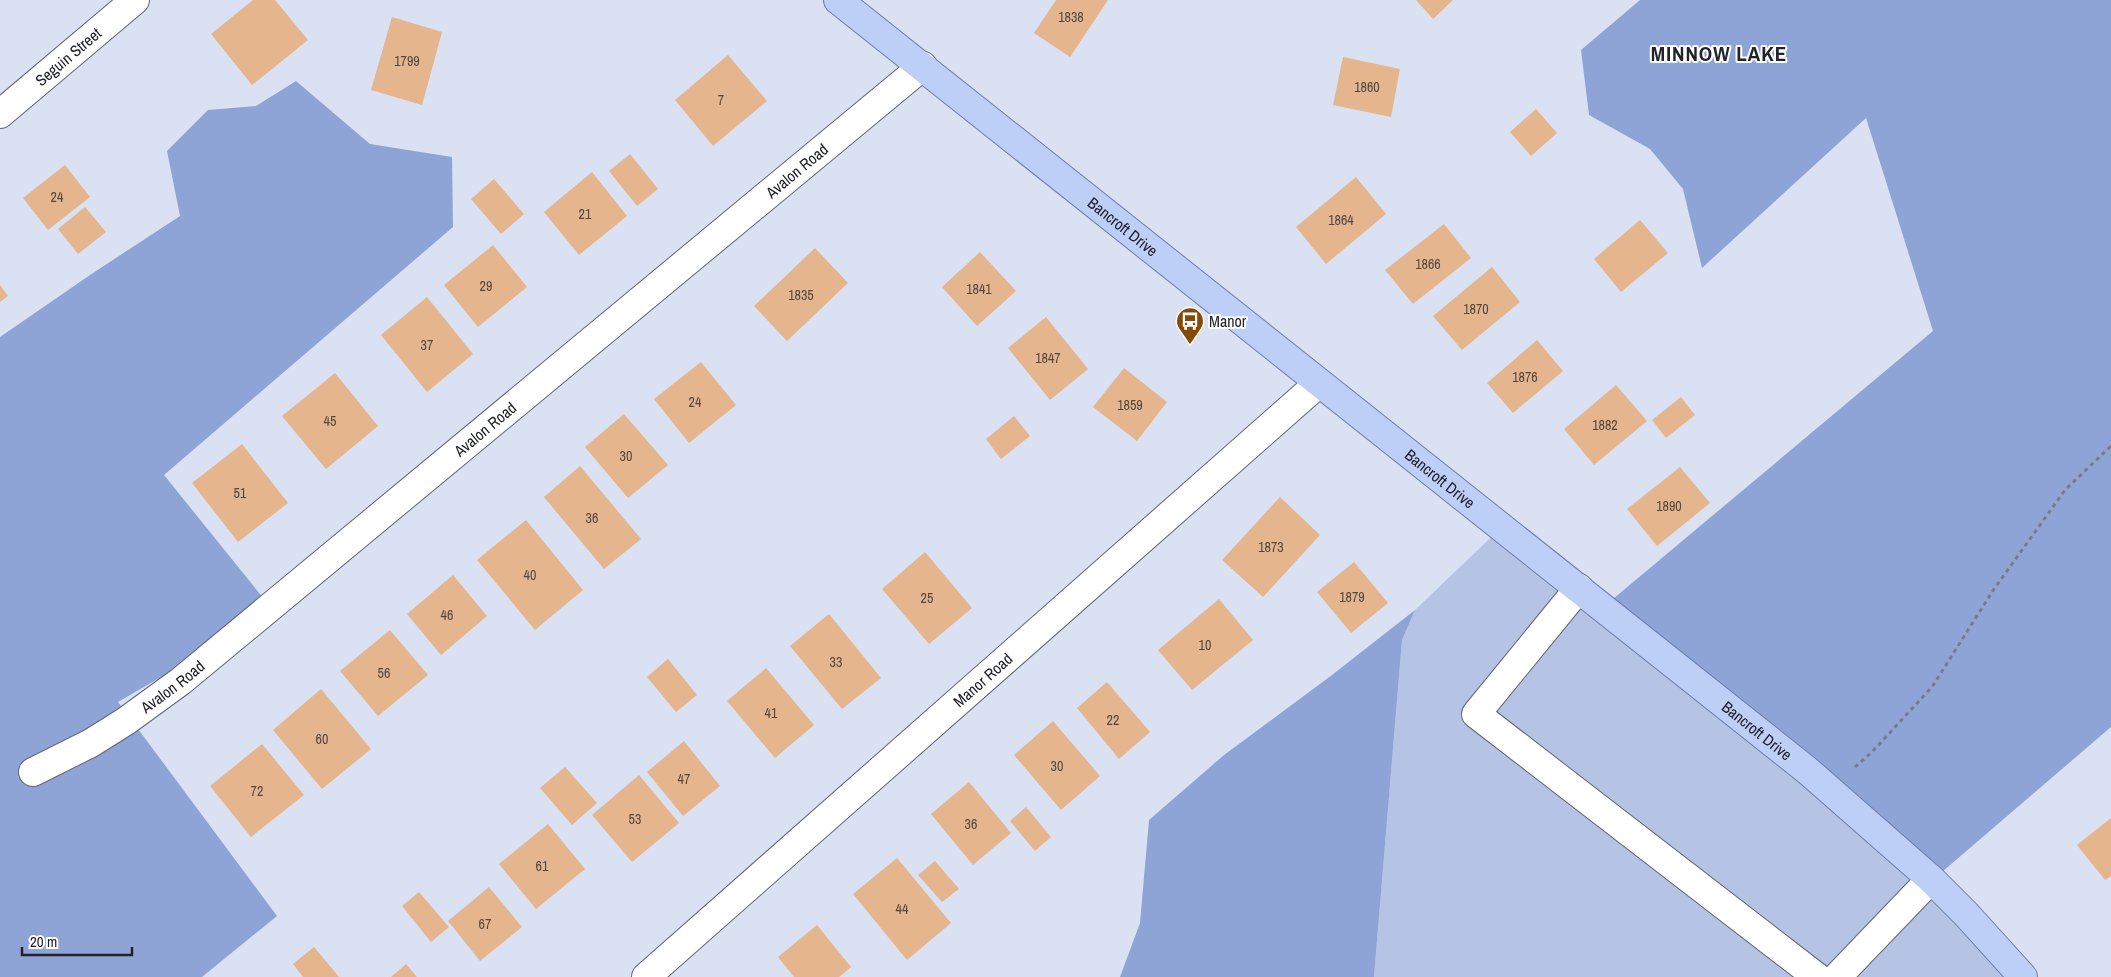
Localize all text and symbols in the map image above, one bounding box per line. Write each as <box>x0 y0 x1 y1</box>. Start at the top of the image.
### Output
house number: 1838 <box>1058 8 1084 26</box>
street label: Seguin Street <box>30 22 106 91</box>
district label: MINNOW LAKE <box>1651 39 1787 68</box>
house number: 1799 <box>394 52 420 70</box>
house number: 1860 <box>1354 78 1380 96</box>
house number: 7 <box>718 91 724 109</box>
street label: Avalon Road <box>760 138 833 204</box>
house number: 24 <box>51 188 64 206</box>
street label: Bancroft Drive <box>1083 192 1163 261</box>
house number: 21 <box>579 205 592 223</box>
house number: 1864 <box>1328 211 1354 229</box>
house number: 1866 <box>1415 255 1441 273</box>
house number: 29 <box>480 277 492 295</box>
house number: 1841 <box>966 280 992 298</box>
house number: 1835 <box>788 286 814 304</box>
house number: 1870 <box>1463 300 1489 318</box>
bus stop icon: Manor <box>1175 306 1205 345</box>
place label: Manor <box>1209 310 1247 332</box>
house number: 37 <box>421 336 433 354</box>
house number: 1847 <box>1035 349 1061 367</box>
house number: 1876 <box>1512 368 1538 386</box>
house number: 24 <box>689 393 702 411</box>
house number: 1859 <box>1117 396 1143 414</box>
street label: Avalon Road <box>448 397 521 462</box>
house number: 45 <box>324 412 336 430</box>
house number: 1882 <box>1592 416 1618 434</box>
street label: Bancroft Drive <box>1400 444 1480 513</box>
house number: 30 <box>620 447 632 465</box>
house number: 51 <box>234 484 247 502</box>
house number: 1890 <box>1656 497 1682 515</box>
house number: 36 <box>586 509 598 527</box>
house number: 1873 <box>1258 538 1284 556</box>
house number: 40 <box>524 566 536 584</box>
house number: 1879 <box>1339 588 1365 606</box>
house number: 25 <box>921 589 933 607</box>
house number: 46 <box>441 606 453 624</box>
house number: 10 <box>1199 636 1211 654</box>
street label: Manor Road <box>948 648 1017 712</box>
house number: 33 <box>830 653 842 671</box>
street label: Avalon Road <box>135 655 209 719</box>
house number: 56 <box>378 664 390 682</box>
street label: Bancroft Drive <box>1717 696 1797 765</box>
house number: 41 <box>765 704 778 722</box>
house number: 22 <box>1107 711 1119 729</box>
house number: 60 <box>316 730 328 748</box>
house number: 30 <box>1051 757 1063 775</box>
house number: 47 <box>678 770 690 788</box>
house number: 72 <box>251 782 263 800</box>
house number: 53 <box>629 810 641 828</box>
house number: 36 <box>965 815 977 833</box>
house number: 61 <box>536 857 549 875</box>
house number: 44 <box>896 900 909 918</box>
house number: 67 <box>479 915 491 933</box>
scale bar <box>22 924 132 956</box>
text: 20 m <box>30 931 57 952</box>

